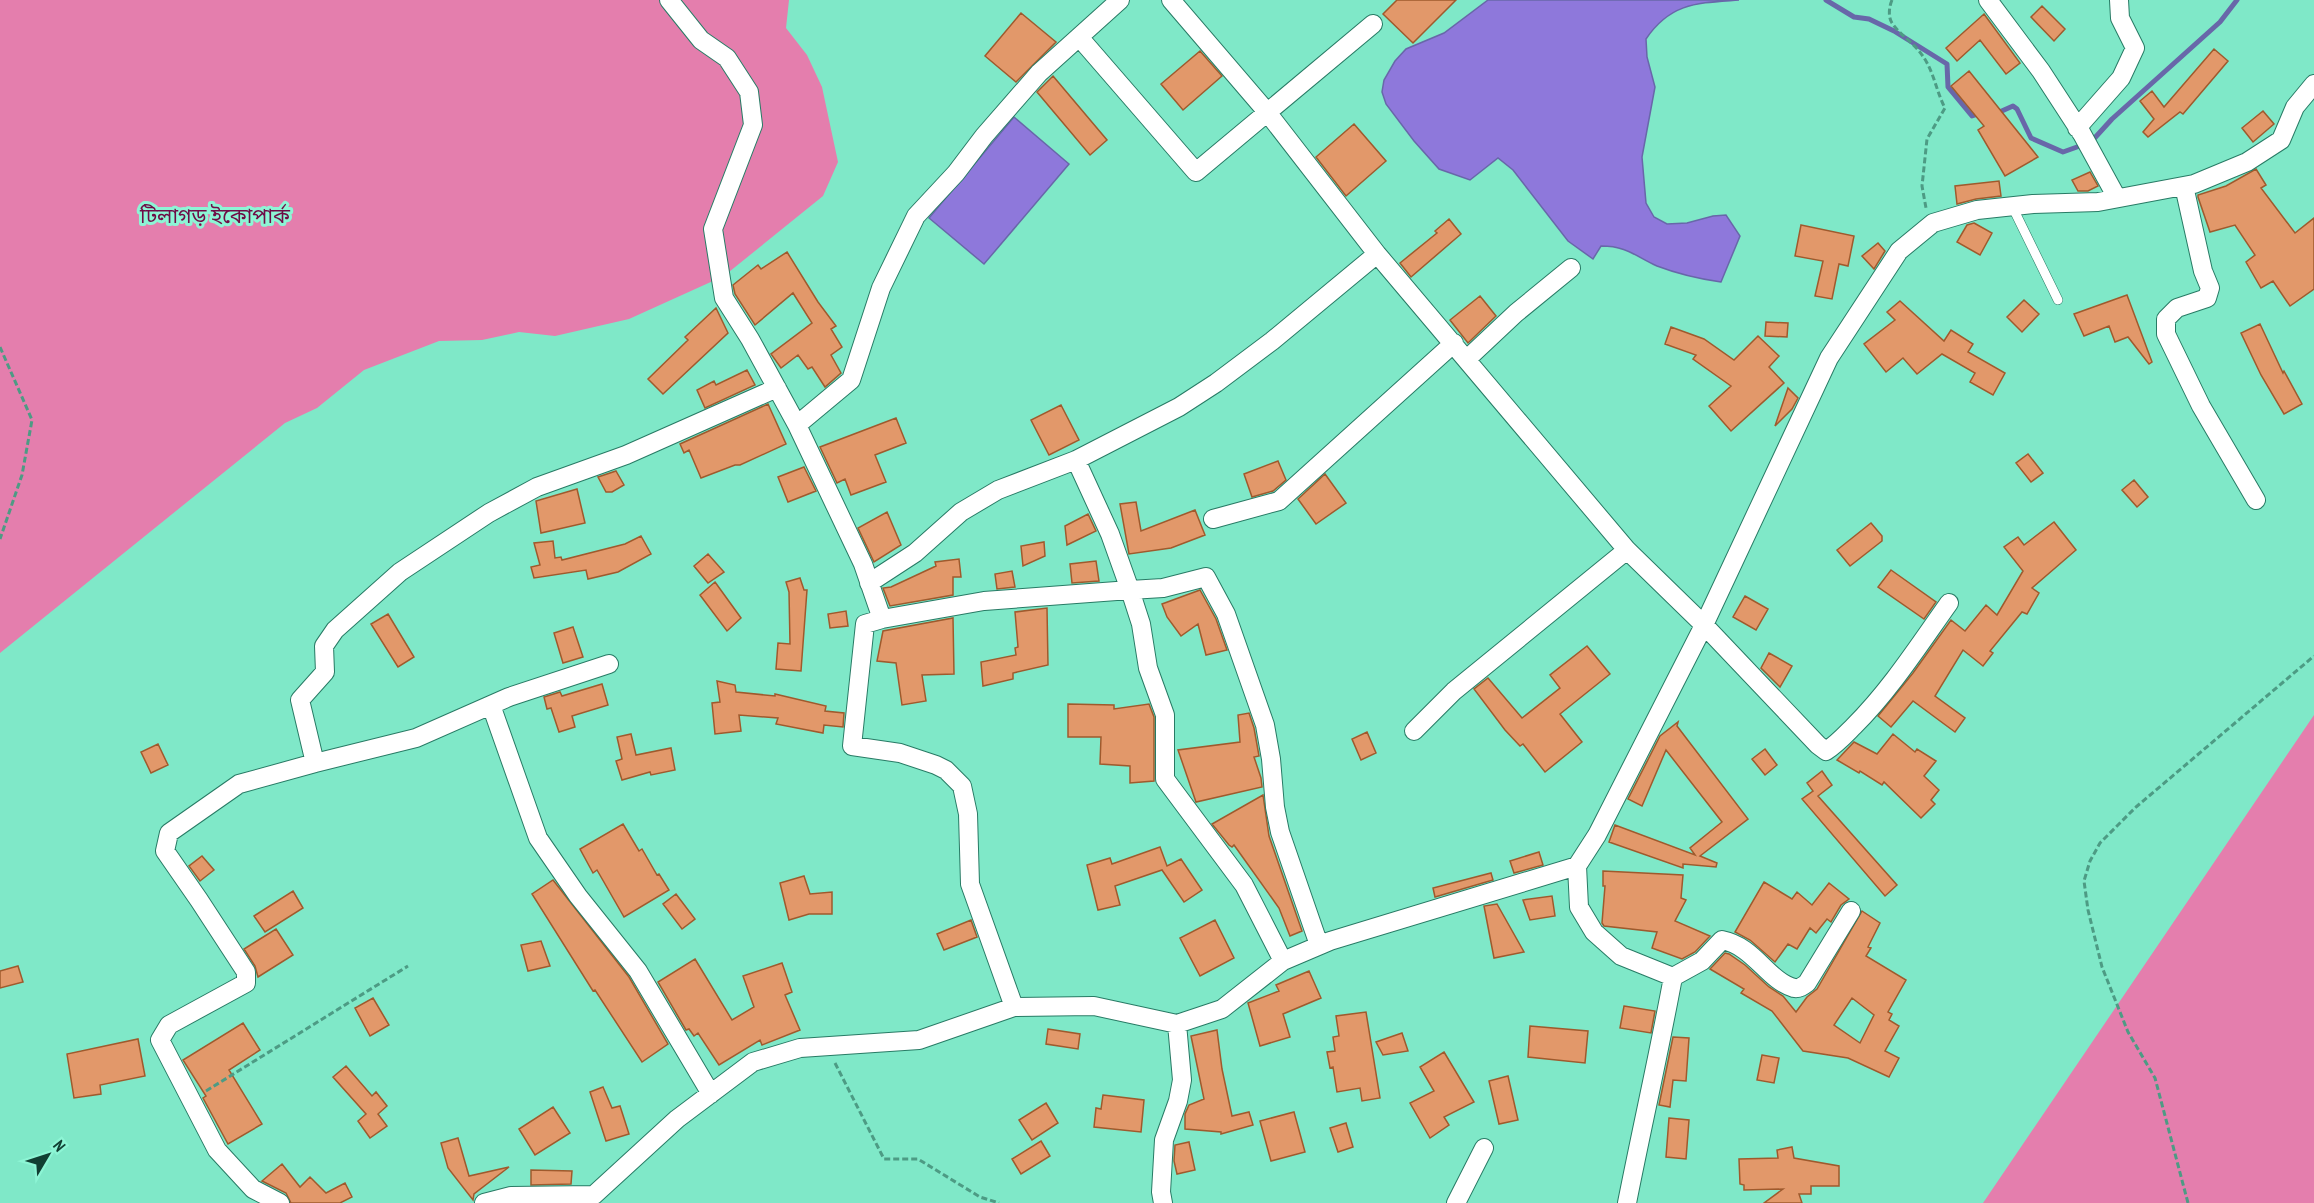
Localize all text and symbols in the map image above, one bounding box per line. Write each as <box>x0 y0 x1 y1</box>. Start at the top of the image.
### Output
park label: টিলাগড় ইকোপার্ক <box>139 202 291 229</box>
north arrow <box>18 1125 78 1185</box>
text: N <box>49 1136 70 1155</box>

